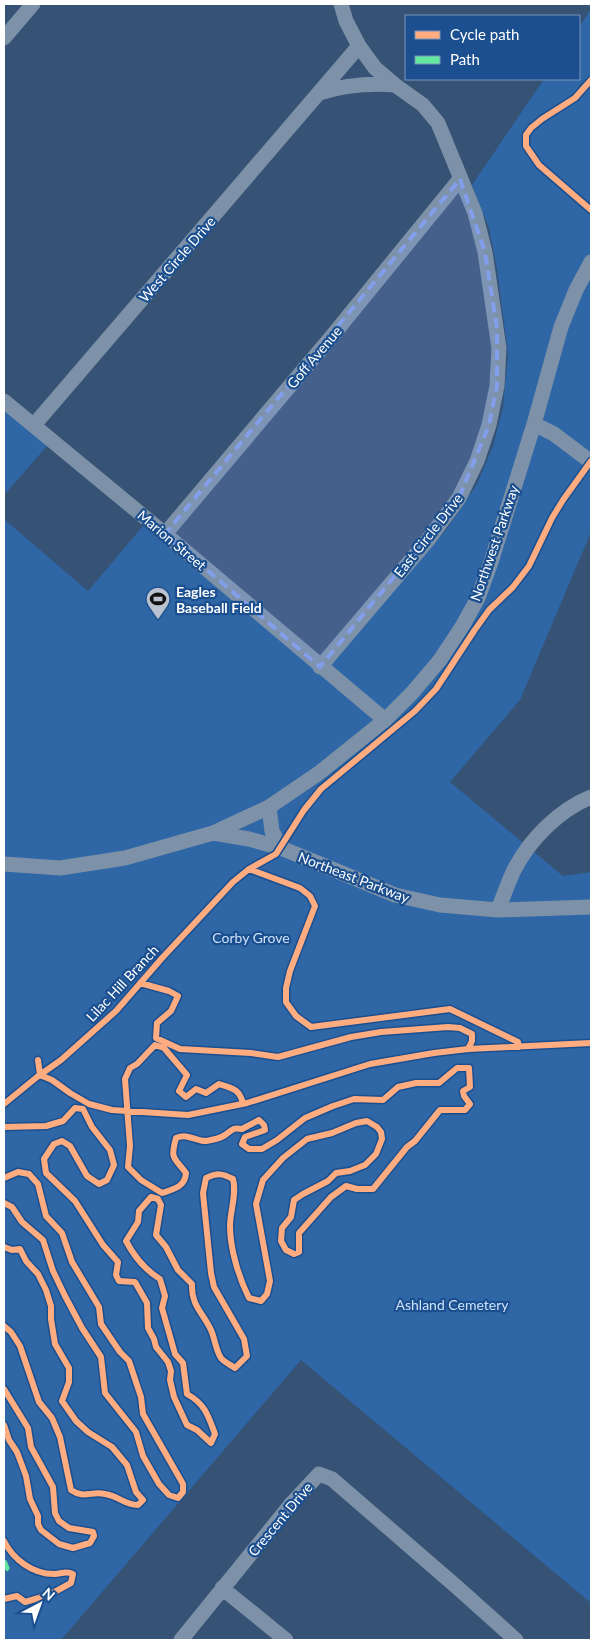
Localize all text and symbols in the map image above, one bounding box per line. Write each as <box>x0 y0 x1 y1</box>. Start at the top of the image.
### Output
legend <box>405 15 580 80</box>
text: Cycle path <box>450 25 519 43</box>
text: Path <box>450 50 480 68</box>
street label: West Circle Drive <box>135 213 219 305</box>
street label: Goff Avenue <box>283 322 345 392</box>
street label: Northwest Parkway <box>466 482 522 603</box>
street label: East Circle Drive <box>390 490 466 580</box>
street label: Marion Street <box>134 506 210 574</box>
place label: Eagles Baseball Field <box>176 583 262 616</box>
sports icon: Eagles Baseball Field <box>145 586 171 620</box>
street label: Northeast Parkway <box>296 848 413 906</box>
park label: Corby Grove <box>212 929 290 946</box>
street label: Lilac Hill Branch <box>82 941 162 1025</box>
park label: Ashland Cemetery <box>395 1296 509 1313</box>
street label: Crescent Drive <box>244 1479 316 1559</box>
north arrow <box>15 1579 65 1629</box>
text: N <box>39 1584 59 1604</box>

